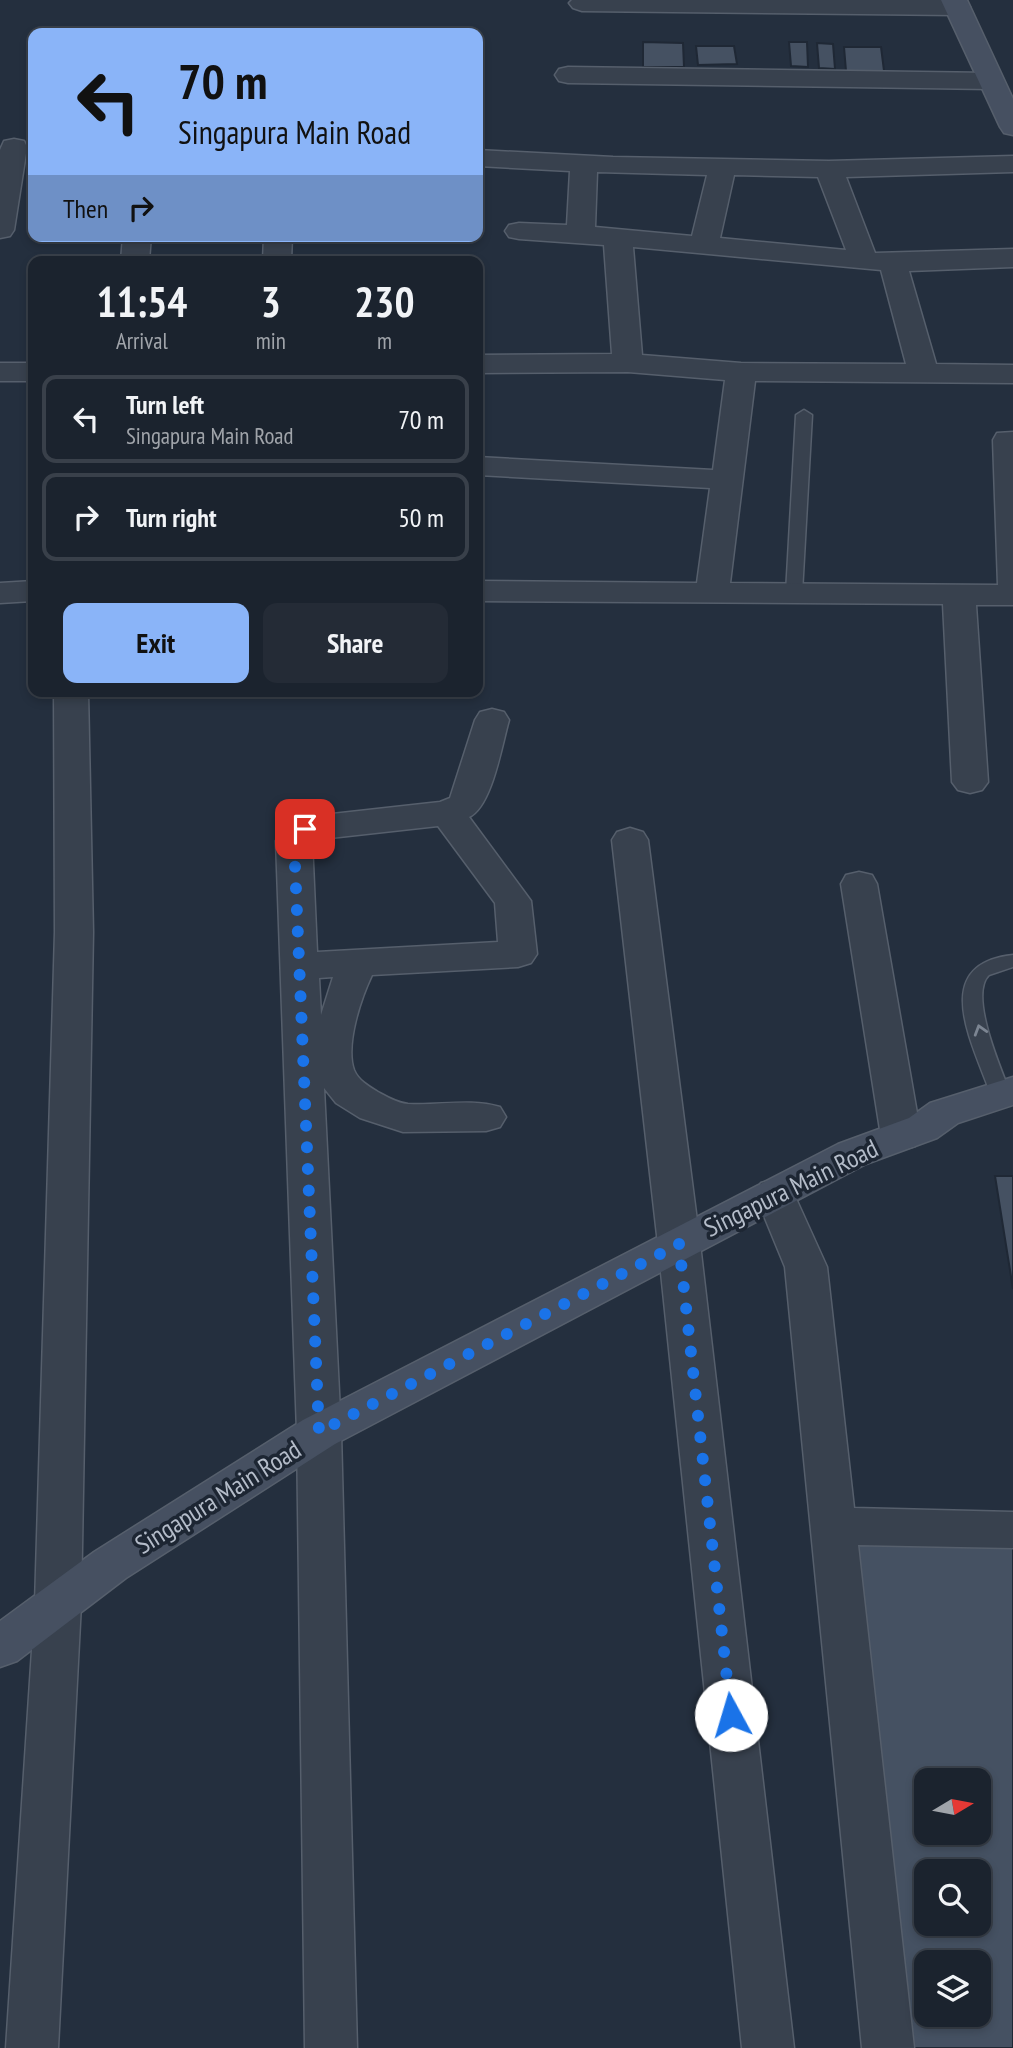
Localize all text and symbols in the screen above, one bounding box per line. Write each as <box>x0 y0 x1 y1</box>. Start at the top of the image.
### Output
text: 70 m <box>178 49 267 113</box>
icon: left <box>63 56 154 147</box>
text: Singapura Main Road <box>178 111 411 153</box>
icon: right <box>122 189 160 227</box>
text: Then <box>63 192 108 225</box>
text: 11:54 <box>96 274 187 329</box>
text: 3 <box>261 274 281 329</box>
text: 230 <box>354 274 415 329</box>
text: Arrival <box>116 326 168 355</box>
text: min <box>256 326 286 355</box>
text: m <box>377 326 392 355</box>
text: Turn left <box>126 388 204 421</box>
icon: left <box>67 400 105 438</box>
text: 70 m <box>398 403 444 436</box>
text: Singapura Main Road <box>126 421 294 450</box>
icon: right <box>67 498 105 536</box>
text: Turn right <box>126 501 217 534</box>
text: 50 m <box>398 501 444 534</box>
button: Exit <box>63 603 249 683</box>
button: Share <box>263 603 448 683</box>
pin <box>275 799 335 859</box>
icon: arrive <box>286 810 324 848</box>
one-way arrow <box>974 1024 989 1036</box>
street label: Singapura Main Road <box>698 1131 883 1244</box>
street label: Singapura Main Road <box>129 1432 307 1561</box>
position arrow <box>694 1678 768 1752</box>
north arrow <box>914 1768 990 1844</box>
map controls <box>914 1768 991 2027</box>
button: search <box>914 1859 991 1936</box>
button: layers <box>914 1950 991 2027</box>

